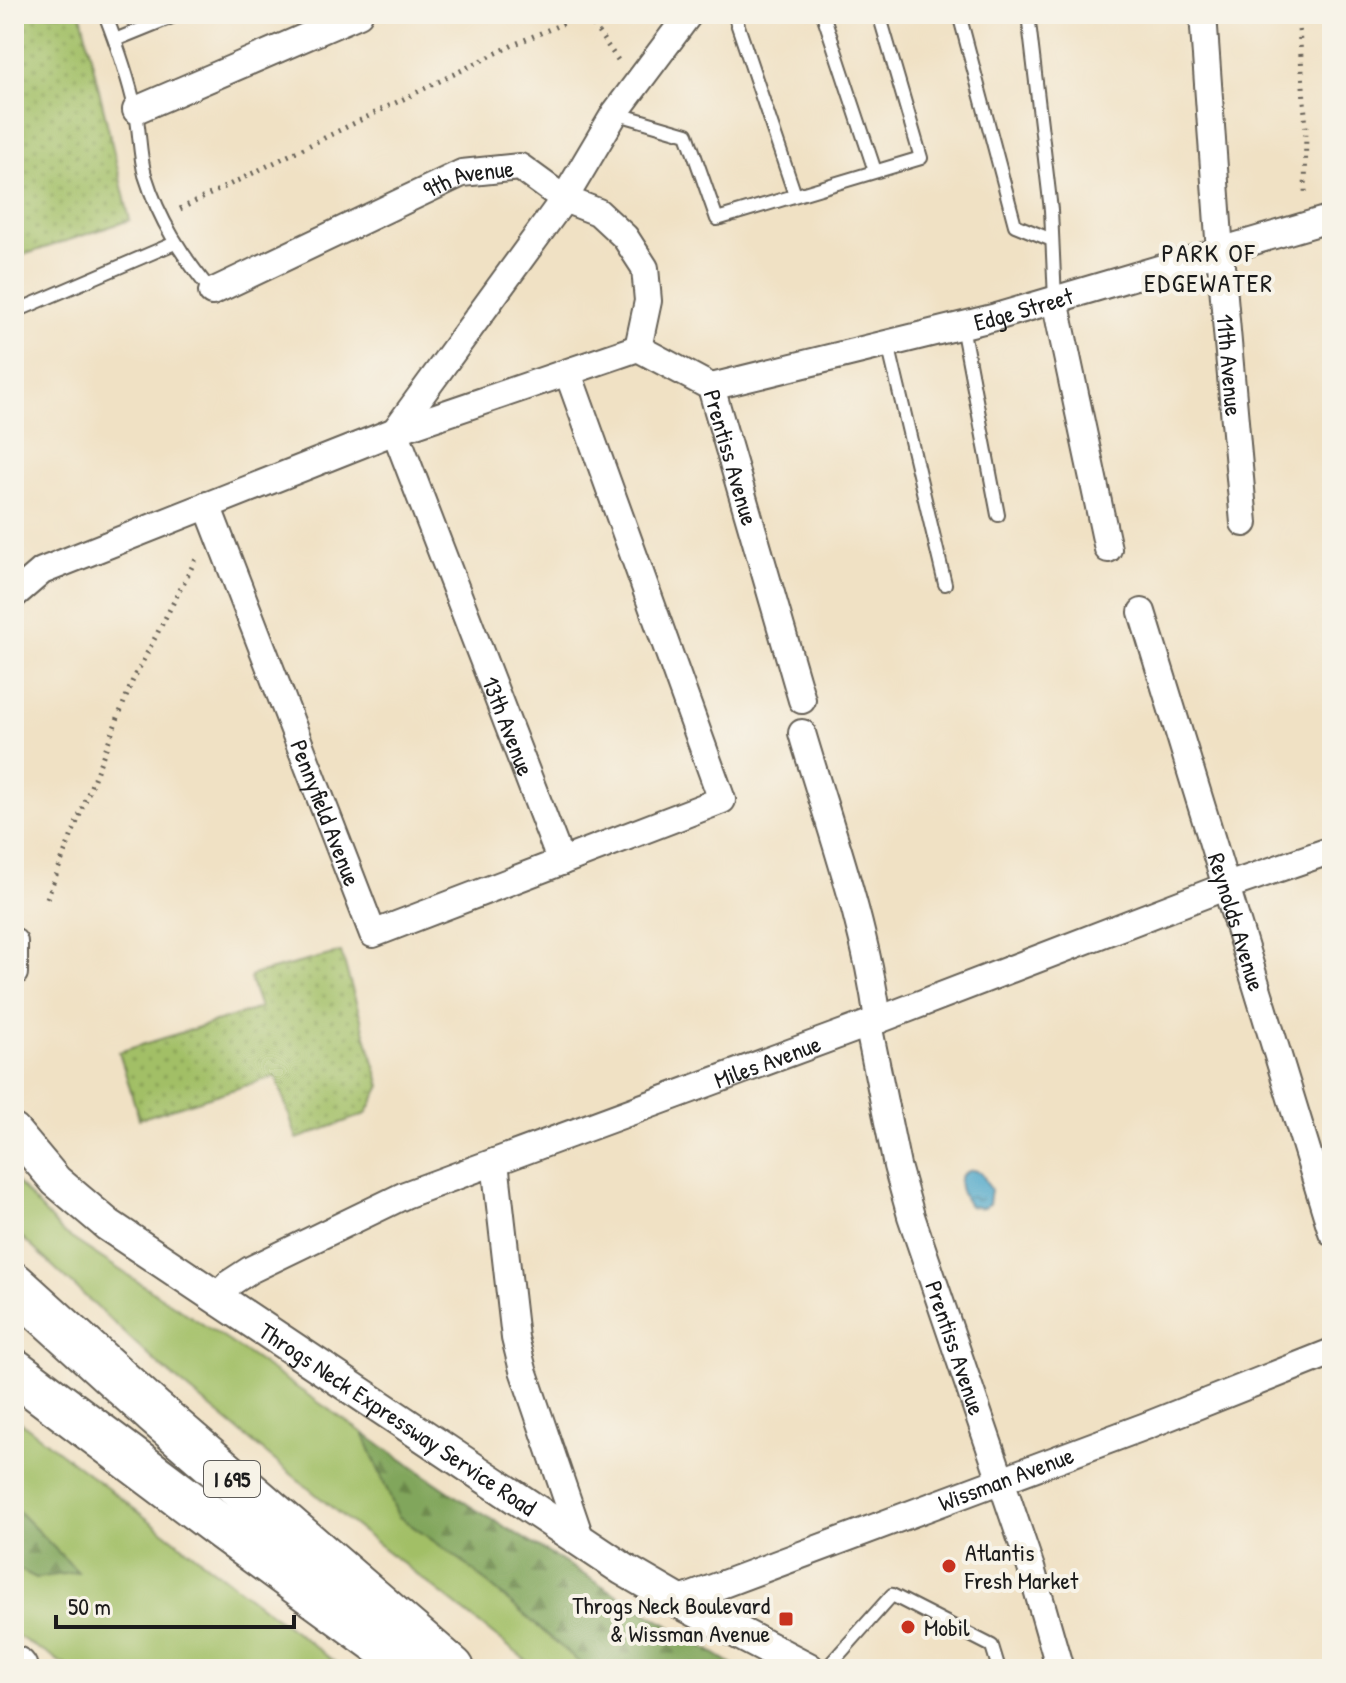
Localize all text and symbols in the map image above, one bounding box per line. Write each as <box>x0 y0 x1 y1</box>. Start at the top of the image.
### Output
street label: 9th Avenue <box>417 152 516 205</box>
district label: PARK OF EDGEWATER <box>1144 235 1274 300</box>
street label: Edge Street <box>971 279 1077 338</box>
street label: 11th Avenue <box>1210 313 1250 418</box>
street label: Prentiss Avenue <box>697 386 766 529</box>
street label: 13th Avenue <box>475 671 542 781</box>
street label: Pennyfield Avenue <box>283 735 369 891</box>
street label: Reynolds Avenue <box>1201 849 1273 995</box>
street label: Miles Avenue <box>709 1027 825 1096</box>
street label: Prentiss Avenue <box>918 1276 994 1419</box>
street label: Throgs Neck Expressway Service Road <box>253 1315 543 1523</box>
street label: Wissman Avenue <box>934 1438 1078 1518</box>
road number: I 695 <box>204 1461 260 1497</box>
place label: Atlantis Fresh Market <box>964 1536 1079 1596</box>
marker: Atlantis Fresh Market <box>940 1557 958 1575</box>
scale bar <box>56 1579 294 1629</box>
place label: Throgs Neck Boulevard & Wissman Avenue <box>572 1589 770 1649</box>
text: 50 m <box>68 1590 111 1622</box>
marker: Throgs Neck Boulevard & Wissman Avenue <box>777 1610 795 1628</box>
place label: Mobil <box>924 1611 970 1643</box>
marker: Mobil <box>899 1618 917 1636</box>

